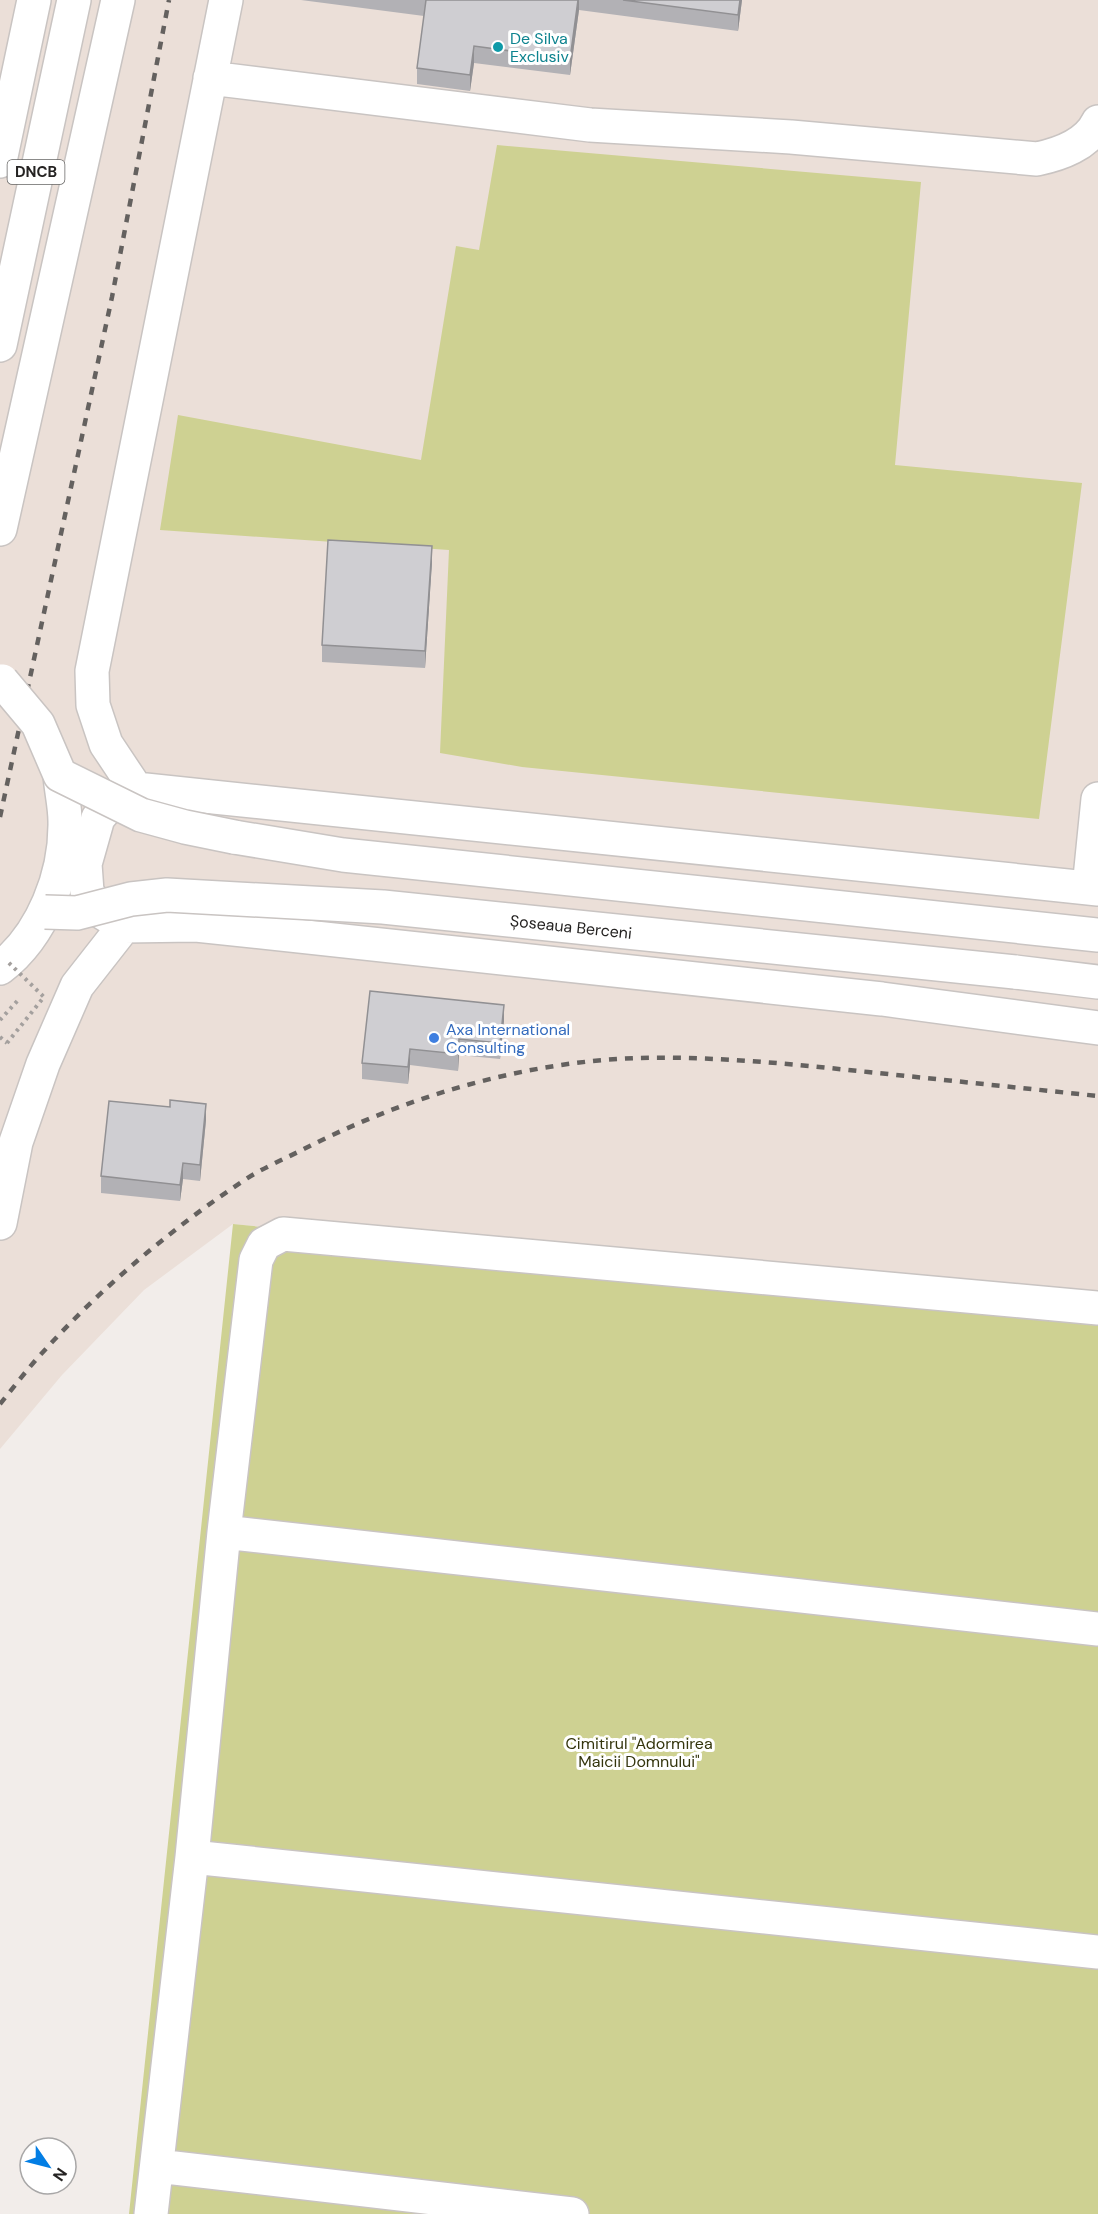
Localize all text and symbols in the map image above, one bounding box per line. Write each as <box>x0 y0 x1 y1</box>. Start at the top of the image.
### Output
place label: De Silva Exclusiv <box>510 28 569 67</box>
marker: De Silva Exclusiv <box>491 40 505 54</box>
road number: DNCB <box>8 160 64 184</box>
street label: Șoseaua Berceni <box>509 910 633 944</box>
place label: Axa International Consulting <box>446 1019 570 1058</box>
marker: Axa International Consulting <box>427 1031 441 1045</box>
park label: Cimitirul "Adormirea Maicii Domnului" <box>565 1733 713 1772</box>
north arrow <box>18 2136 78 2196</box>
text: N <box>48 2164 72 2185</box>

